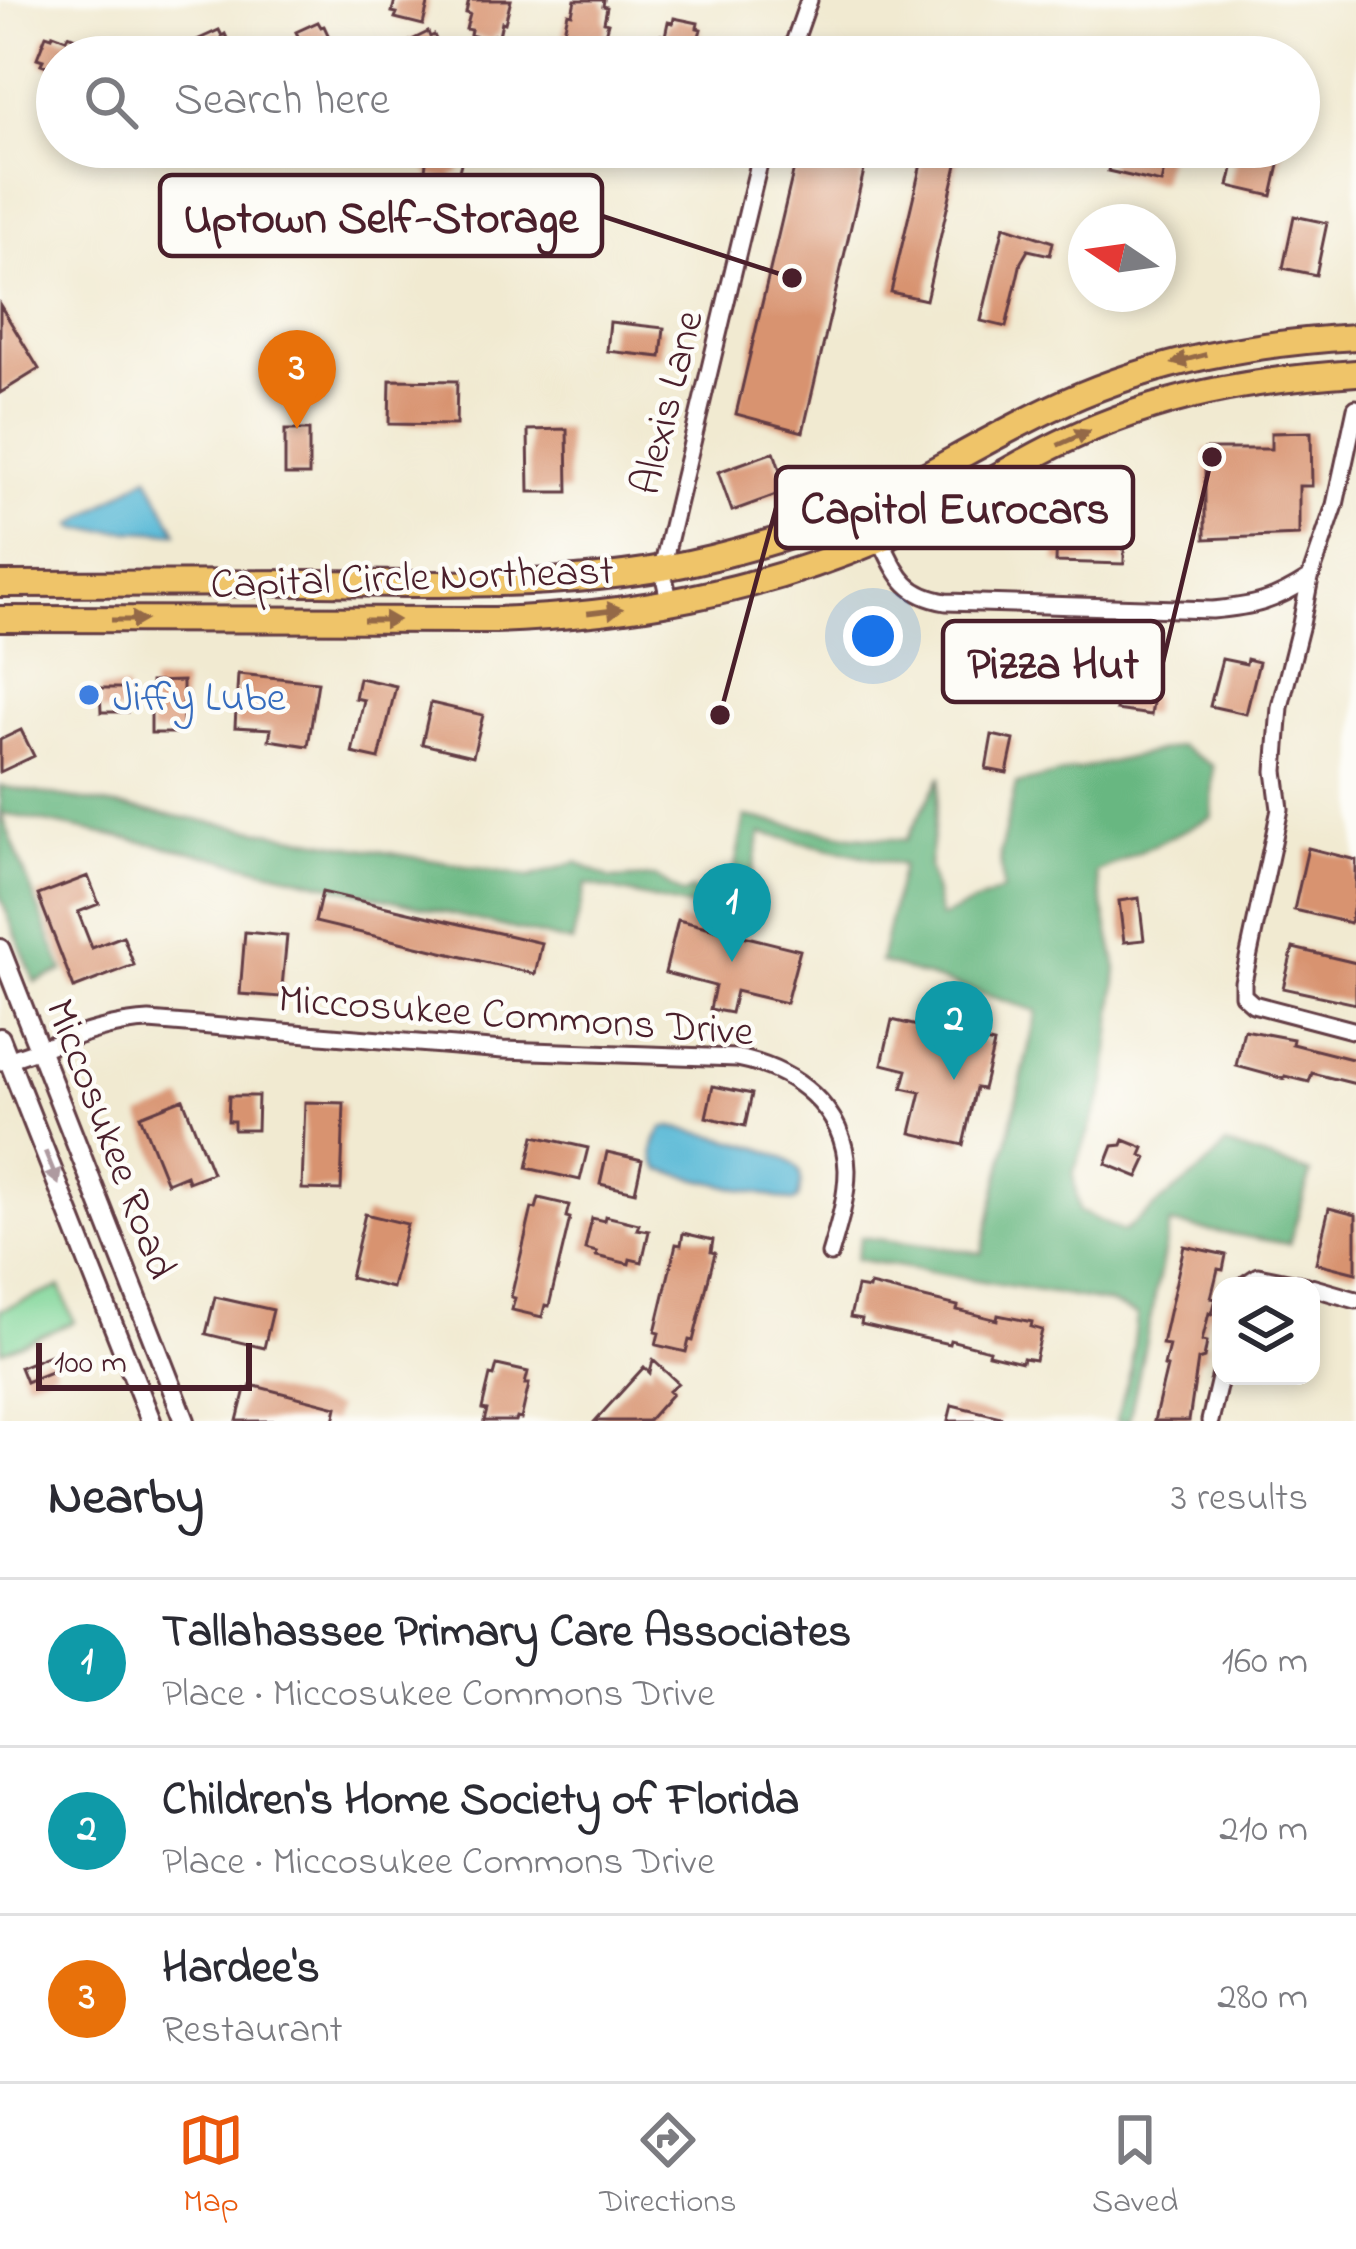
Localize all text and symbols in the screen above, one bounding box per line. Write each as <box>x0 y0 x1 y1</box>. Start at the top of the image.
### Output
search box <box>36 36 1320 168</box>
icon: search <box>78 69 144 135</box>
text: Search here <box>174 69 390 135</box>
callout: Uptown Self-Storage <box>160 175 602 256</box>
text: Uptown Self-Storage <box>184 188 580 256</box>
north arrow <box>1068 204 1176 312</box>
street label: Alexis Lane <box>617 304 722 502</box>
pin: 3 <box>258 330 336 429</box>
one-way arrow <box>1171 351 1208 370</box>
one-way arrow <box>1056 427 1091 447</box>
callout: Capitol Eurocars <box>776 467 1133 548</box>
text: Capitol Eurocars <box>801 479 1109 545</box>
street label: Capital Circle Northeast <box>210 542 615 617</box>
one-way arrow <box>587 602 624 621</box>
your location <box>843 606 903 666</box>
one-way arrow <box>111 610 149 630</box>
one-way arrow <box>363 610 401 630</box>
callout: Pizza Hut <box>943 621 1163 702</box>
text: Pizza Hut <box>967 634 1140 700</box>
place label: Jiffy Lube <box>113 669 286 730</box>
marker: Jiffy Lube <box>76 682 102 708</box>
pin: 1 <box>693 863 771 962</box>
street label: Miccosukee Commons Drive <box>276 970 756 1065</box>
pin: 2 <box>915 981 993 1080</box>
street label: Miccosukee Road <box>27 991 190 1288</box>
one-way arrow <box>43 1151 62 1187</box>
map controls <box>1212 1277 1320 1385</box>
button: layers <box>1212 1277 1320 1385</box>
scale bar <box>36 1337 252 1390</box>
text: 100 m <box>54 1340 127 1388</box>
text: Nearby <box>48 1462 204 1537</box>
text: 3 results <box>1171 1471 1308 1528</box>
text: Tallahassee Primary Care Associates <box>162 1601 851 1667</box>
text: 1 <box>81 1634 93 1691</box>
text: 160 m <box>1222 1634 1308 1691</box>
text: Place · Miccosukee Commons Drive <box>162 1667 715 1724</box>
text: Children's Home Society of Florida <box>162 1769 799 1835</box>
text: 2 <box>77 1802 97 1859</box>
text: 210 m <box>1219 1802 1308 1859</box>
text: Place · Miccosukee Commons Drive <box>162 1835 715 1892</box>
text: Hardee's <box>162 1937 320 2003</box>
text: 3 <box>79 1970 95 2027</box>
text: 280 m <box>1217 1970 1308 2027</box>
text: Restaurant <box>162 2003 343 2060</box>
tab: Map <box>178 2107 244 2227</box>
tab: Directions <box>599 2107 737 2227</box>
tab: Saved <box>1092 2107 1178 2227</box>

